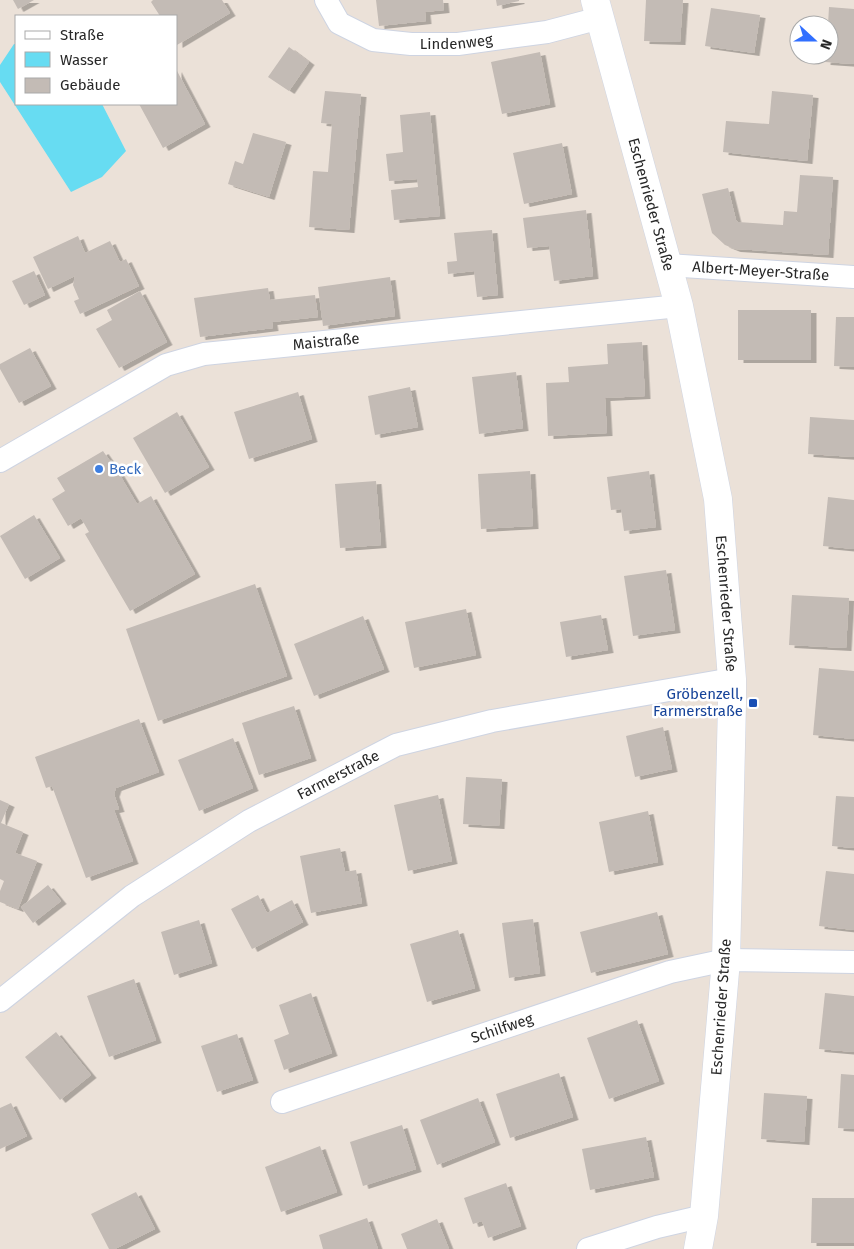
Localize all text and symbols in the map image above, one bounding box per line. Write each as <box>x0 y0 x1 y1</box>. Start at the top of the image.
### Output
legend <box>15 15 178 105</box>
north arrow <box>789 15 839 65</box>
text: Straße <box>60 26 104 44</box>
street label: Lindenweg <box>420 30 494 53</box>
text: N <box>816 37 835 52</box>
text: Wasser <box>60 51 108 69</box>
text: Gebäude <box>60 76 120 94</box>
street label: Eschenrieder Straße <box>624 136 678 273</box>
street label: Albert-Meyer-Straße <box>692 258 830 284</box>
street label: Maistraße <box>292 329 360 354</box>
place label: Beck <box>109 460 141 478</box>
marker: Beck <box>93 463 105 475</box>
street label: Eschenrieder Straße <box>712 534 740 673</box>
place label: Gröbenzell, Farmerstraße <box>653 685 743 720</box>
marker: Gröbenzell, Farmerstraße <box>747 697 759 709</box>
street label: Farmerstraße <box>294 746 382 804</box>
street label: Eschenrieder Straße <box>707 938 735 1076</box>
street label: Schilfweg <box>468 1009 536 1047</box>

